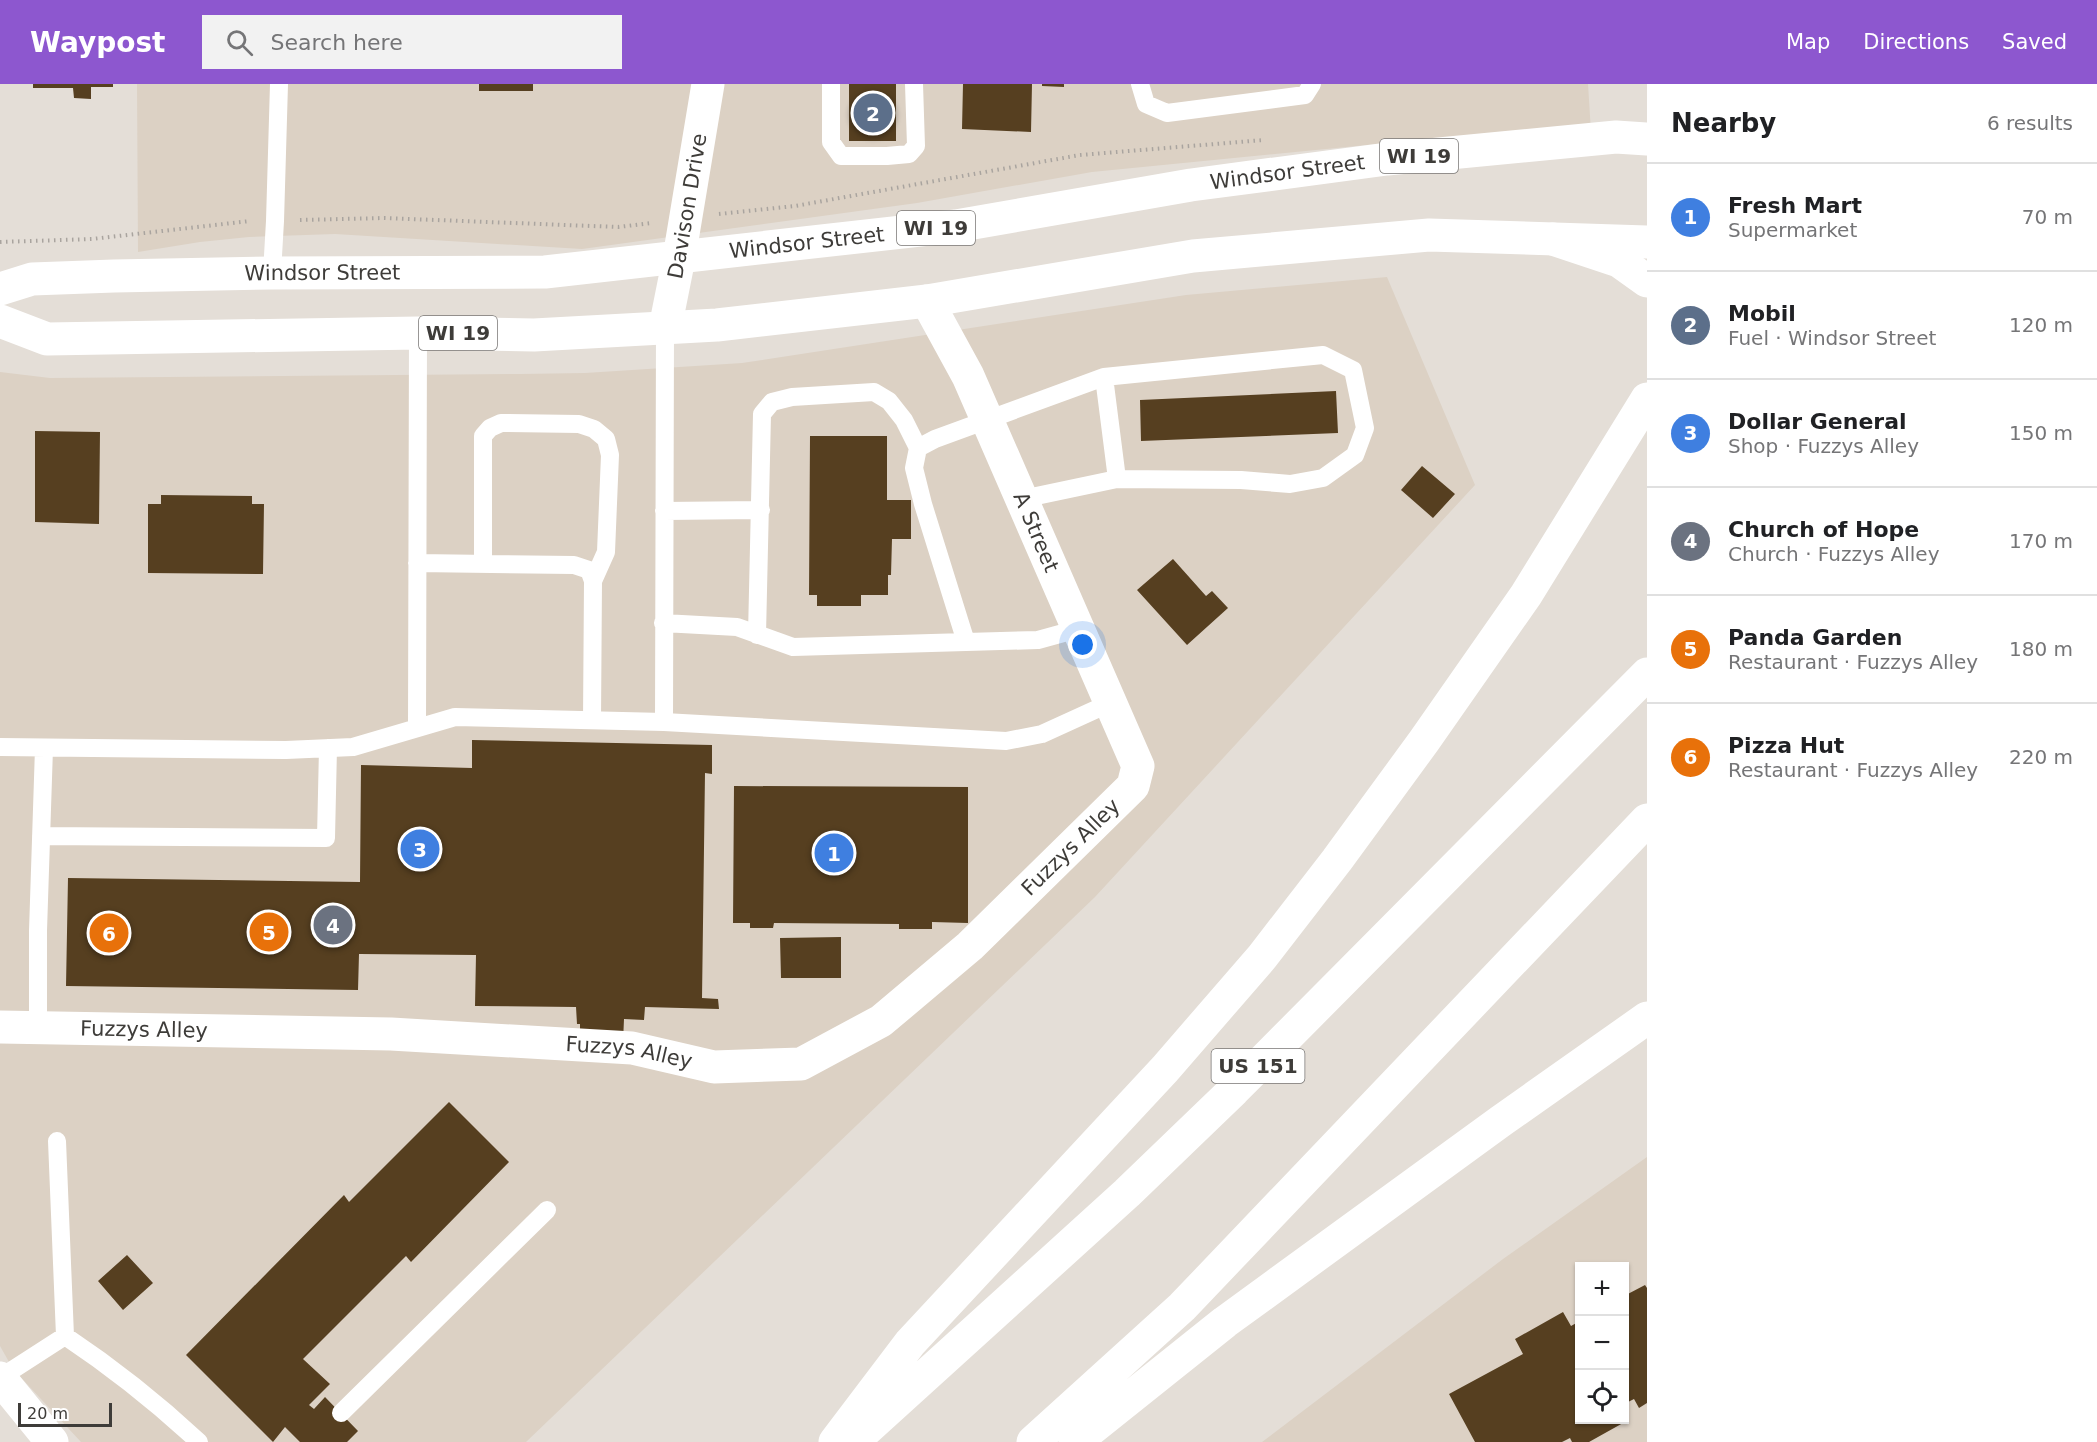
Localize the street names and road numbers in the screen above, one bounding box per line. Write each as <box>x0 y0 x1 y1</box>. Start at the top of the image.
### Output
street label: Davison Drive <box>663 132 712 281</box>
road number: WI 19 <box>1380 139 1458 173</box>
street label: Windsor Street <box>1209 150 1366 194</box>
road number: WI 19 <box>897 211 975 245</box>
street label: Windsor Street <box>728 222 886 263</box>
street label: Windsor Street <box>244 261 400 286</box>
road number: WI 19 <box>419 316 497 350</box>
street label: A Street <box>1008 488 1064 576</box>
street label: Fuzzys Alley <box>1017 794 1125 900</box>
street label: Fuzzys Alley <box>80 1016 208 1043</box>
street label: Fuzzys Alley <box>565 1032 695 1074</box>
road number: US 151 <box>1212 1049 1304 1083</box>

